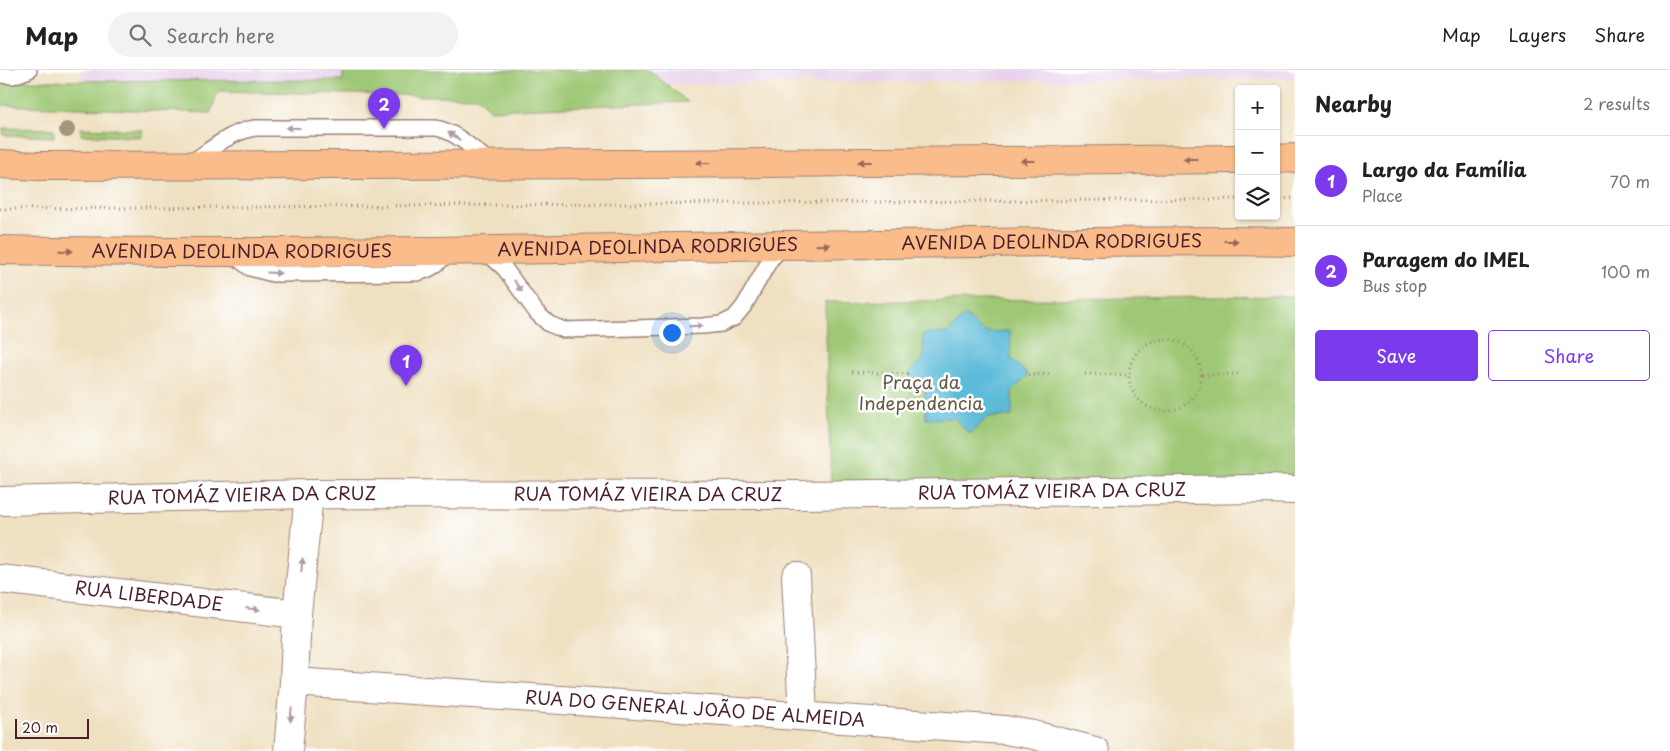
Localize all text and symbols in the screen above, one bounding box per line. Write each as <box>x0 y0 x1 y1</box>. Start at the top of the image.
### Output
search box <box>108 12 458 57</box>
text: Map <box>25 17 78 53</box>
icon: search <box>126 21 154 49</box>
text: Search here <box>166 21 275 49</box>
text: Map <box>1442 21 1481 48</box>
text: Layers <box>1509 21 1566 48</box>
text: Share <box>1594 21 1645 48</box>
map controls <box>1235 85 1280 220</box>
button: + <box>1235 85 1280 130</box>
text: Nearby <box>1315 87 1392 119</box>
pin: 2 <box>368 88 400 129</box>
text: 2 results <box>1583 91 1650 115</box>
one-way arrow <box>285 124 301 132</box>
button: − <box>1235 130 1280 175</box>
one-way arrow <box>447 131 461 140</box>
one-way arrow <box>1182 155 1198 163</box>
text: Largo da Família <box>1362 155 1527 183</box>
one-way arrow <box>1019 157 1035 165</box>
one-way arrow <box>857 158 873 166</box>
one-way arrow <box>694 159 710 167</box>
text: 1 <box>1327 169 1335 193</box>
text: 70 m <box>1610 169 1650 193</box>
button: layers <box>1235 175 1280 220</box>
text: Place <box>1362 183 1403 207</box>
street label: AVENIDA DEOLINDA RODRIGUES <box>901 226 1202 256</box>
street label: AVENIDA DEOLINDA RODRIGUES <box>497 230 799 262</box>
street label: AVENIDA DEOLINDA RODRIGUES <box>91 236 393 264</box>
one-way arrow <box>1223 237 1239 245</box>
one-way arrow <box>815 241 831 249</box>
text: Paragem do IMEL <box>1362 245 1530 273</box>
one-way arrow <box>58 247 74 255</box>
text: 2 <box>1325 259 1337 283</box>
text: 100 m <box>1601 259 1650 283</box>
one-way arrow <box>266 270 282 278</box>
text: Bus stop <box>1362 273 1427 297</box>
one-way arrow <box>513 279 523 293</box>
your location <box>659 320 685 346</box>
one-way arrow <box>688 322 704 330</box>
button: Save <box>1315 330 1478 381</box>
button: Share <box>1488 330 1650 381</box>
pin: 1 <box>390 345 422 386</box>
park label: Praça da Independencia <box>859 368 983 416</box>
street label: RUA TOMÁZ VIEIRA DA CRUZ <box>917 475 1186 505</box>
street label: RUA TOMÁZ VIEIRA DA CRUZ <box>107 479 376 511</box>
street label: RUA TOMÁZ VIEIRA DA CRUZ <box>514 479 782 507</box>
one-way arrow <box>298 557 306 573</box>
street label: RUA LIBERDADE <box>74 573 225 617</box>
one-way arrow <box>246 605 262 613</box>
street label: RUA DO GENERAL JOÃO DE ALMEIDA <box>524 683 866 733</box>
one-way arrow <box>287 707 295 723</box>
scale bar <box>15 716 89 739</box>
text: 20 m <box>22 717 58 738</box>

